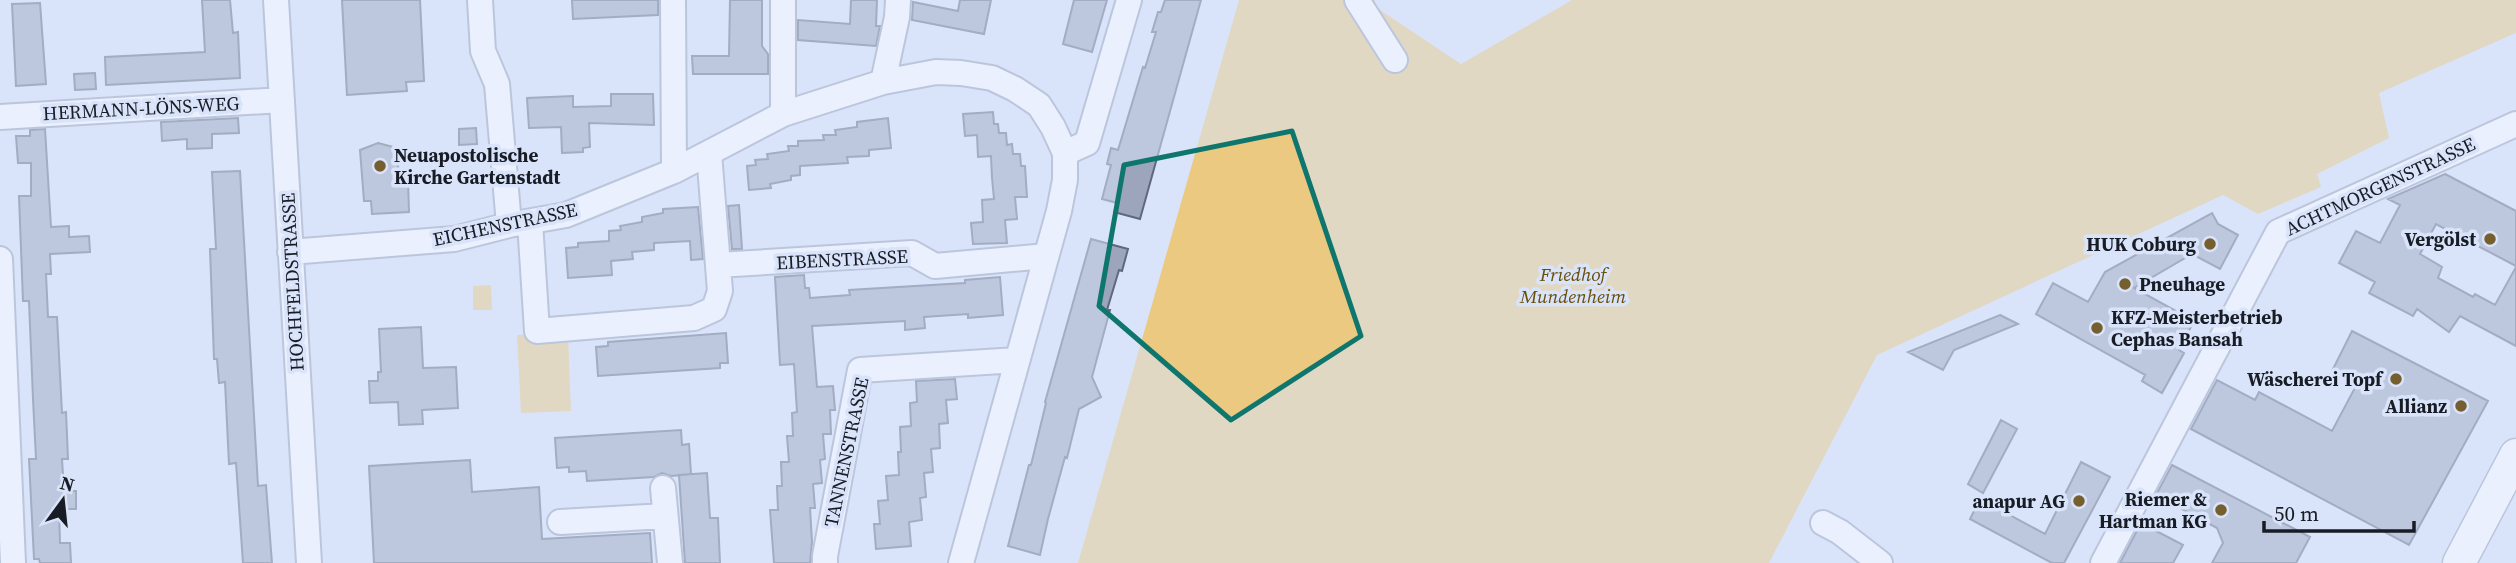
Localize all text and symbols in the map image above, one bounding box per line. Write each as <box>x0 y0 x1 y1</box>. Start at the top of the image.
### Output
street label: HERMANN-LÖNS-WEG <box>42 90 240 126</box>
street label: ACHTMORGENSTRASSE <box>2281 131 2479 241</box>
place label: Neuapostolische Kirche Gartenstadt <box>394 142 561 190</box>
marker: Neuapostolische Kirche Gartenstadt <box>372 158 388 174</box>
street label: HOCHFELDSTRASSE <box>274 192 310 372</box>
street label: EICHENSTRASSE <box>430 196 580 252</box>
place label: Vergölst <box>2404 226 2476 252</box>
place label: HUK Coburg <box>2086 231 2197 257</box>
marker: Vergölst <box>2482 231 2498 247</box>
marker: HUK Coburg <box>2202 236 2218 252</box>
street label: EIBENSTRASSE <box>775 243 909 275</box>
park label: Friedhof Mundenheim <box>1519 261 1627 309</box>
place label: Pneuhage <box>2139 271 2225 297</box>
marker: Pneuhage <box>2117 276 2133 292</box>
place label: KFZ-Meisterbetrieb Cephas Bansah <box>2111 304 2283 352</box>
marker: KFZ-Meisterbetrieb Cephas Bansah <box>2089 320 2105 336</box>
place label: Wäscherei Topf <box>2247 366 2384 392</box>
marker: Wäscherei Topf <box>2388 371 2404 387</box>
street label: TANNENSTRASSE <box>817 375 875 529</box>
place label: Allianz <box>2385 393 2447 419</box>
marker: Allianz <box>2453 398 2469 414</box>
north arrow <box>28 465 98 535</box>
text: N <box>57 469 78 498</box>
place label: Riemer & Hartman KG <box>2099 486 2207 534</box>
place label: anapur AG <box>1973 488 2065 514</box>
scale bar <box>2264 490 2414 534</box>
marker: anapur AG <box>2071 493 2087 509</box>
text: 50 m <box>2274 499 2319 528</box>
marker: Riemer & Hartman KG <box>2213 502 2229 518</box>

